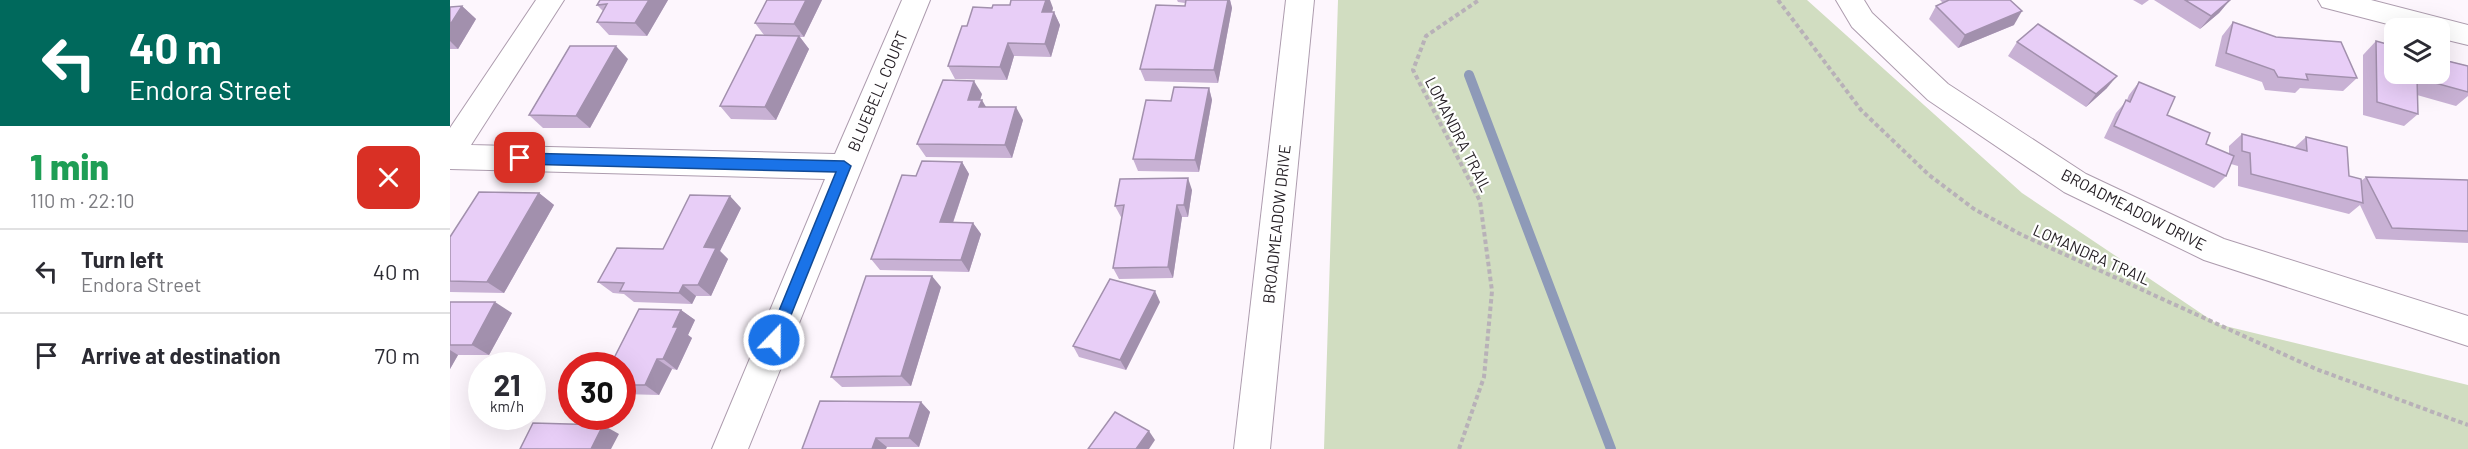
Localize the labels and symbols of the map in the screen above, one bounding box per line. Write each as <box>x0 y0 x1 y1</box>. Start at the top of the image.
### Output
street label: BLUEBELL COURT <box>843 28 911 154</box>
street label: LOMANDRA TRAIL <box>1422 73 1496 195</box>
pin <box>494 132 545 183</box>
street label: BROADMEADOW DRIVE <box>1258 144 1294 304</box>
street label: BROADMEADOW DRIVE <box>2058 164 2210 254</box>
street label: LOMANDRA TRAIL <box>2030 220 2154 288</box>
position arrow <box>742 308 806 372</box>
speed limit sign: 30 <box>558 352 636 430</box>

